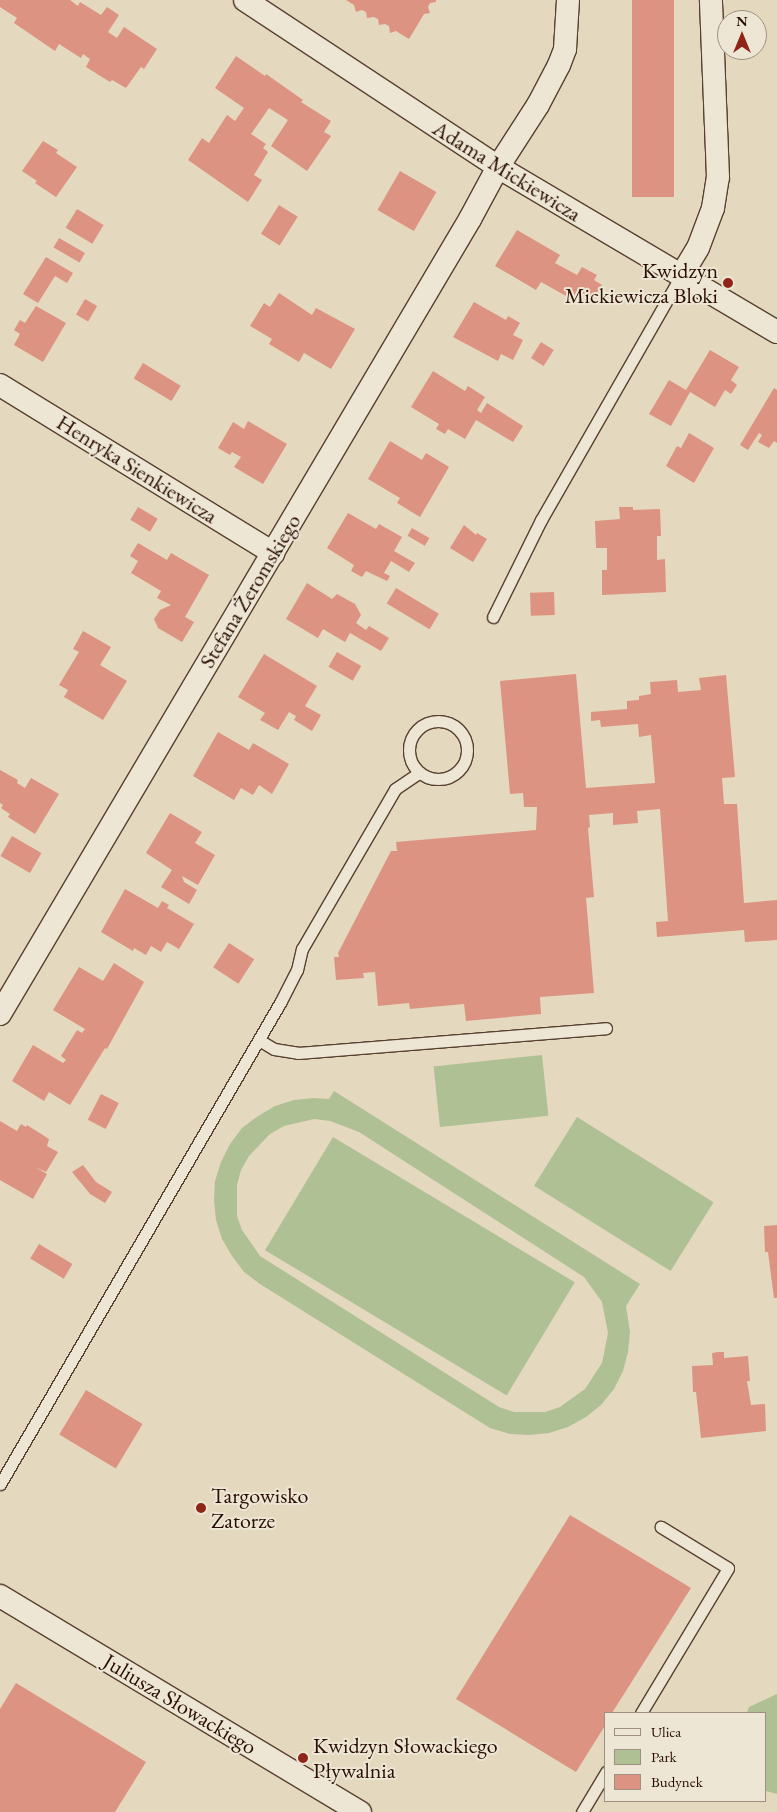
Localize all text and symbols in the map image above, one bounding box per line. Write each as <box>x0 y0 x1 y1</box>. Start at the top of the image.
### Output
north arrow <box>717 10 767 60</box>
text: N <box>736 12 748 30</box>
street label: Adama Mickiewicza <box>428 115 586 227</box>
place label: Kwidzyn Mickiewicza Bloki <box>565 257 718 308</box>
marker: Kwidzyn Mickiewicza Bloki <box>722 277 734 289</box>
street label: Henryka Sienkiewicza <box>52 409 222 529</box>
street label: Stefana Żeromskiego <box>194 509 306 673</box>
place label: Targowisko Zatorze <box>211 1482 308 1534</box>
marker: Targowisko Zatorze <box>195 1502 207 1514</box>
street label: Juliusza Słowackiego <box>99 1648 261 1760</box>
legend <box>604 1712 767 1802</box>
text: Ulica <box>651 1722 681 1741</box>
place label: Kwidzyn Słowackiego Pływalnia <box>313 1732 498 1784</box>
text: Park <box>651 1747 677 1766</box>
marker: Kwidzyn Słowackiego Pływalnia <box>297 1752 309 1764</box>
text: Budynek <box>651 1772 703 1791</box>

